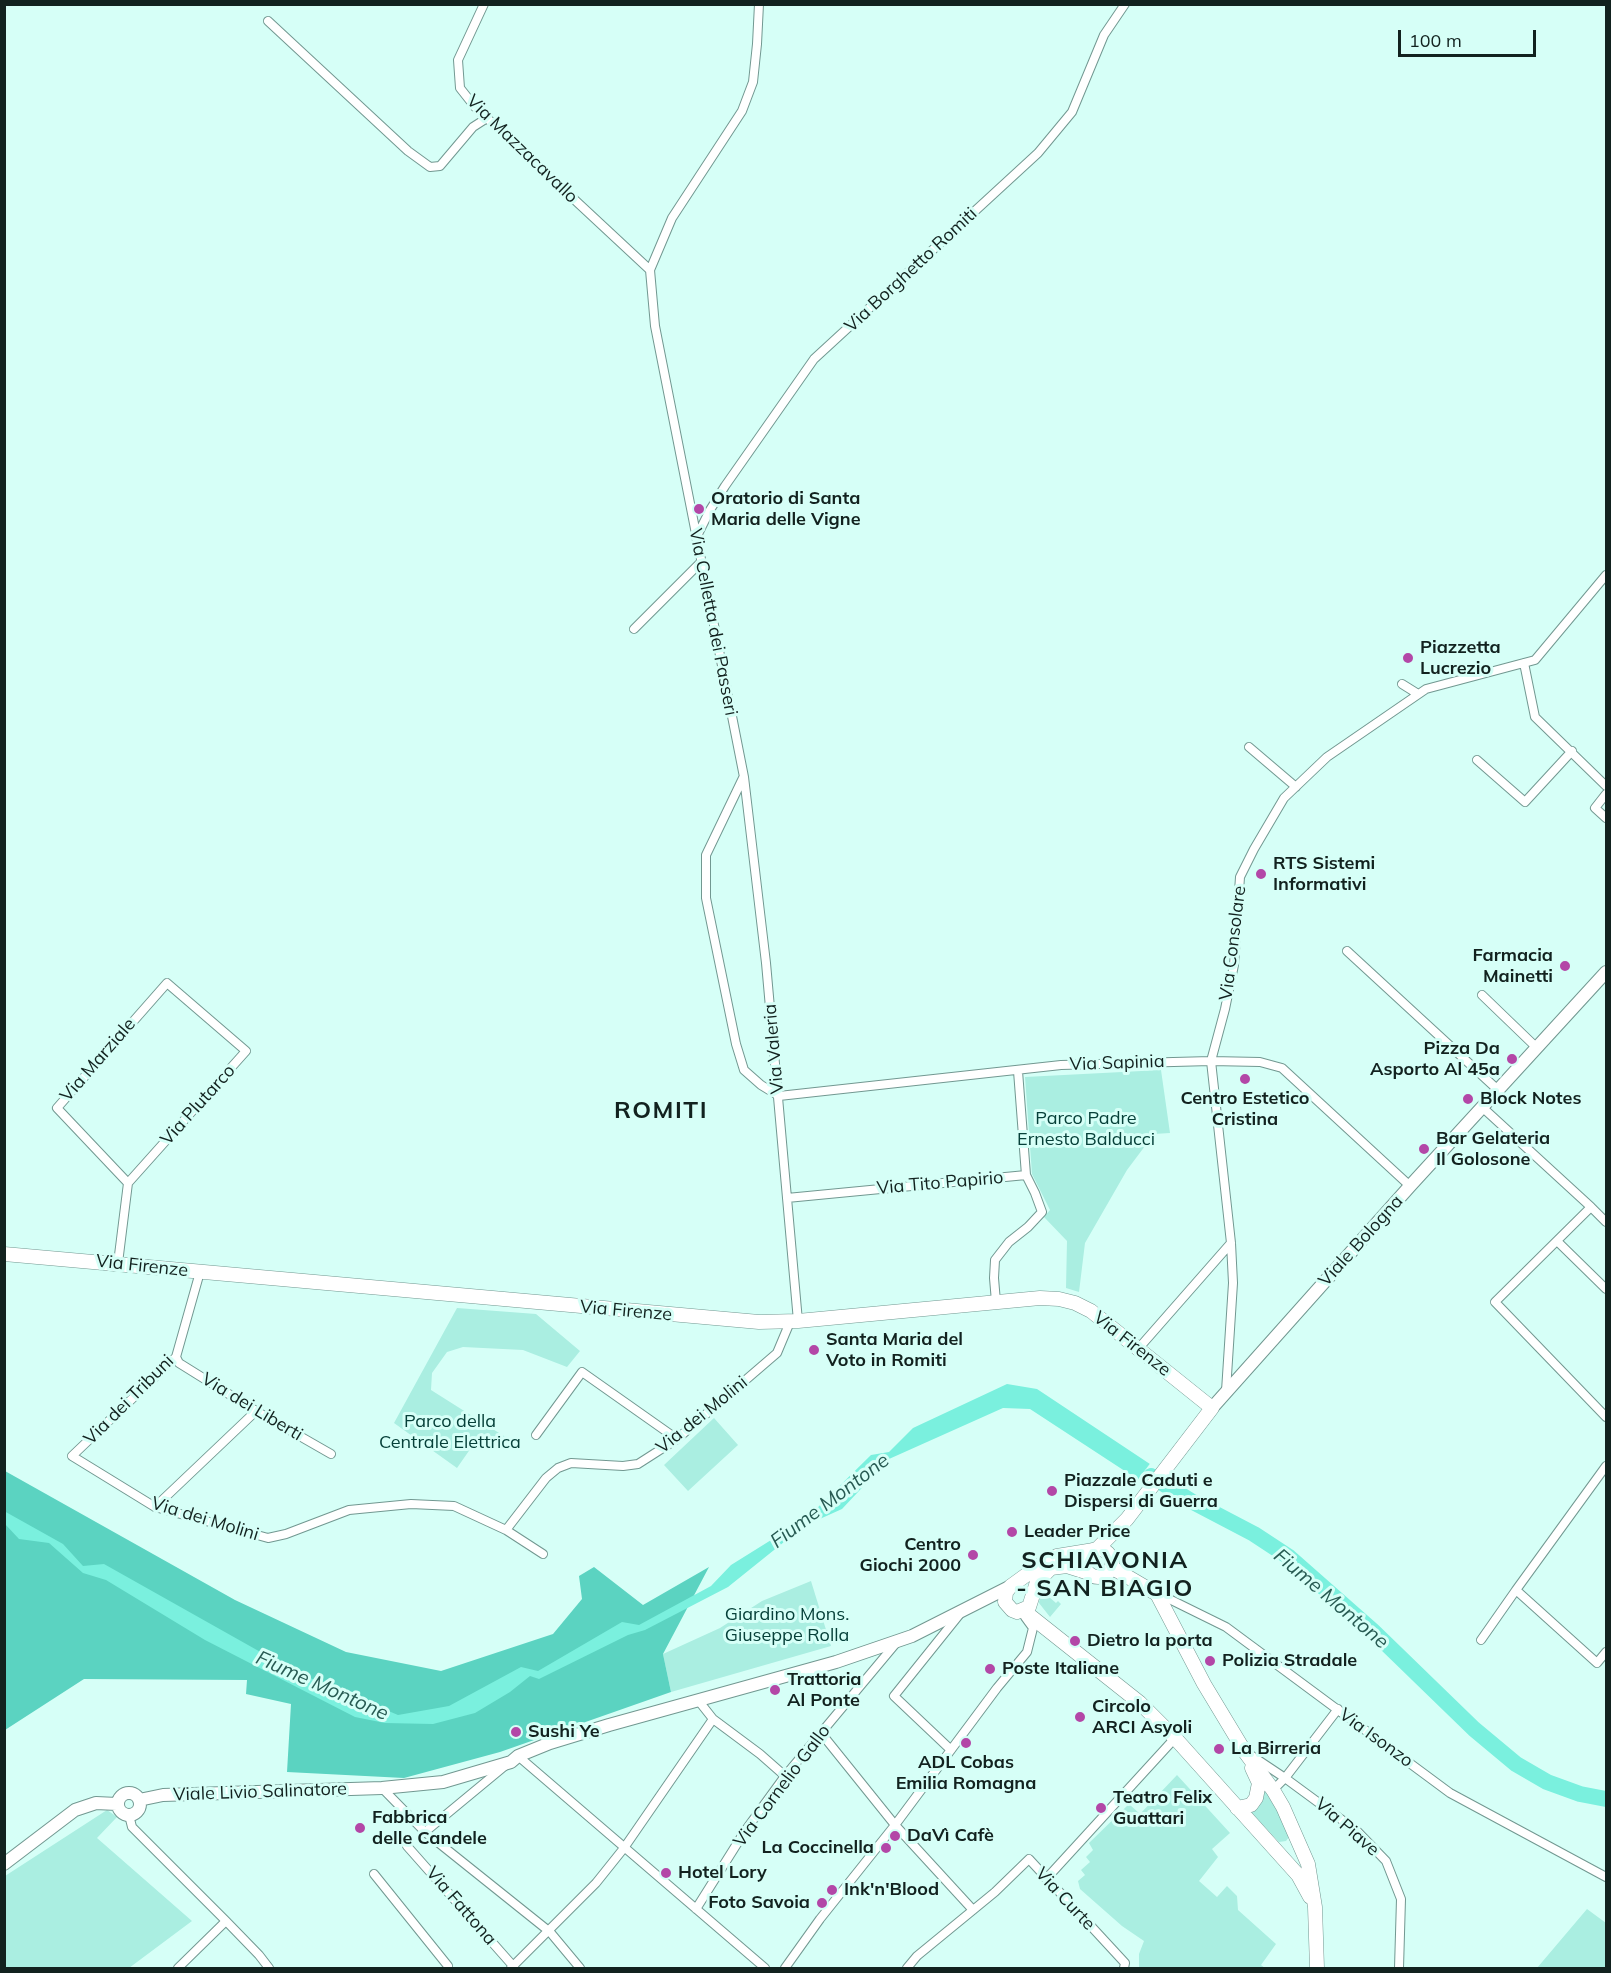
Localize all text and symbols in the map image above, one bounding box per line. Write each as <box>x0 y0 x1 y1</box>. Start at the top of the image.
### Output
scale bar <box>1401 18 1539 56</box>
text: 100 m <box>1409 29 1462 52</box>
street label: Via Mazzacavallo <box>462 90 582 208</box>
street label: Via Borghetto Romiti <box>840 203 982 337</box>
place label: Oratorio di Santa Maria delle Vigne <box>711 488 860 530</box>
marker: Oratorio di Santa Maria delle Vigne <box>692 502 706 516</box>
street label: Via Celletta dei Passeri <box>684 527 742 717</box>
place label: Piazzetta Lucrezio <box>1420 637 1501 680</box>
marker: Piazzetta Lucrezio <box>1401 651 1415 665</box>
place label: RTS Sistemi Informativi <box>1273 853 1375 896</box>
marker: RTS Sistemi Informativi <box>1254 867 1268 881</box>
street label: Via Consolare <box>1215 884 1251 1002</box>
place label: Farmacia Mainetti <box>1473 945 1553 988</box>
marker: Farmacia Mainetti <box>1558 959 1572 973</box>
street label: Via Valeria <box>759 1003 789 1095</box>
street label: Via Marziale <box>56 1014 140 1106</box>
place label: Pizza Da Asporto Al 45a <box>1370 1038 1500 1080</box>
street label: Via Sapinia <box>1069 1051 1165 1075</box>
marker: Pizza Da Asporto Al 45a <box>1505 1052 1519 1066</box>
street label: Via Plutarco <box>156 1060 240 1150</box>
marker: Centro Estetico Cristina <box>1238 1072 1252 1086</box>
place label: Centro Estetico Cristina <box>1181 1088 1309 1130</box>
place label: Block Notes <box>1480 1088 1581 1110</box>
marker: Block Notes <box>1461 1092 1475 1106</box>
district label: ROMITI <box>614 1097 708 1125</box>
park label: Parco Padre Ernesto Balducci <box>1017 1108 1155 1150</box>
place label: Bar Gelateria Il Golosone <box>1436 1128 1550 1170</box>
marker: Bar Gelateria Il Golosone <box>1417 1142 1431 1156</box>
street label: Via Tito Papirio <box>876 1167 1004 1199</box>
street label: Viale Bologna <box>1314 1191 1408 1291</box>
street label: Via Firenze <box>95 1250 189 1282</box>
street label: Via Firenze <box>579 1296 673 1326</box>
street label: Via Firenze <box>1089 1307 1175 1381</box>
place label: Santa Maria del Voto in Romiti <box>826 1329 963 1372</box>
marker: Santa Maria del Voto in Romiti <box>807 1343 821 1357</box>
street label: Via dei Tribuni <box>80 1351 178 1449</box>
street label: Via dei Liberti <box>197 1368 307 1446</box>
street label: Via dei Molini <box>652 1372 752 1458</box>
park label: Parco della Centrale Elettrica <box>379 1411 521 1454</box>
water label: Fiume Montone <box>766 1449 894 1553</box>
place label: Piazzale Caduti e Dispersi di Guerra <box>1064 1470 1218 1512</box>
marker: Piazzale Caduti e Dispersi di Guerra <box>1045 1484 1059 1498</box>
street label: Via dei Molini <box>149 1492 261 1546</box>
place label: Leader Price <box>1024 1521 1130 1543</box>
marker: Leader Price <box>1005 1525 1019 1539</box>
place label: Centro Giochi 2000 <box>860 1534 961 1576</box>
water label: Fiume Montone <box>1269 1544 1393 1654</box>
district label: SCHIAVONIA - SAN BIAGIO <box>1016 1547 1194 1603</box>
marker: Centro Giochi 2000 <box>966 1548 980 1562</box>
park label: Giardino Mons. Giuseppe Rolla <box>725 1604 849 1646</box>
place label: Dietro la porta <box>1087 1630 1213 1652</box>
marker: Dietro la porta <box>1068 1634 1082 1648</box>
water label: Fiume Montone <box>252 1646 392 1726</box>
place label: Polizia Stradale <box>1222 1650 1357 1672</box>
marker: Polizia Stradale <box>1203 1654 1217 1668</box>
place label: Poste Italiane <box>1002 1658 1119 1680</box>
marker: Poste Italiane <box>983 1662 997 1676</box>
place label: Trattoria Al Ponte <box>787 1669 862 1712</box>
marker: Trattoria Al Ponte <box>768 1683 782 1697</box>
place label: Circolo ARCI Asyoli <box>1092 1696 1192 1738</box>
street label: Via Isonzo <box>1335 1704 1417 1772</box>
marker: Circolo ARCI Asyoli <box>1073 1710 1087 1724</box>
place label: Sushi Ye <box>528 1721 600 1743</box>
street label: Via Cornelio Gallo <box>729 1721 835 1851</box>
marker: Sushi Ye <box>509 1725 523 1739</box>
marker: ADL Cobas Emilia Romagna <box>959 1736 973 1750</box>
place label: La Birreria <box>1231 1738 1321 1760</box>
marker: La Birreria <box>1212 1742 1226 1756</box>
place label: ADL Cobas Emilia Romagna <box>896 1752 1036 1794</box>
street label: Viale Livio Salinatore <box>173 1778 347 1806</box>
place label: Teatro Felix Guattari <box>1113 1787 1212 1830</box>
street label: Via Piave <box>1310 1793 1384 1861</box>
marker: Teatro Felix Guattari <box>1094 1801 1108 1815</box>
place label: Fabbrica delle Candele <box>372 1807 487 1850</box>
marker: Fabbrica delle Candele <box>353 1821 367 1835</box>
place label: DaVì Cafè <box>907 1825 994 1847</box>
marker: DaVì Cafè <box>888 1829 902 1843</box>
place label: La Coccinella <box>762 1837 874 1859</box>
marker: La Coccinella <box>879 1841 893 1855</box>
street label: Via Fattona <box>421 1862 501 1950</box>
place label: Hotel Lory <box>678 1862 767 1884</box>
street label: Via Curte <box>1031 1863 1099 1935</box>
marker: Hotel Lory <box>659 1866 673 1880</box>
place label: Ink'n'Blood <box>844 1879 939 1901</box>
marker: Ink'n'Blood <box>825 1883 839 1897</box>
place label: Foto Savoia <box>708 1892 810 1914</box>
marker: Foto Savoia <box>815 1896 829 1910</box>

